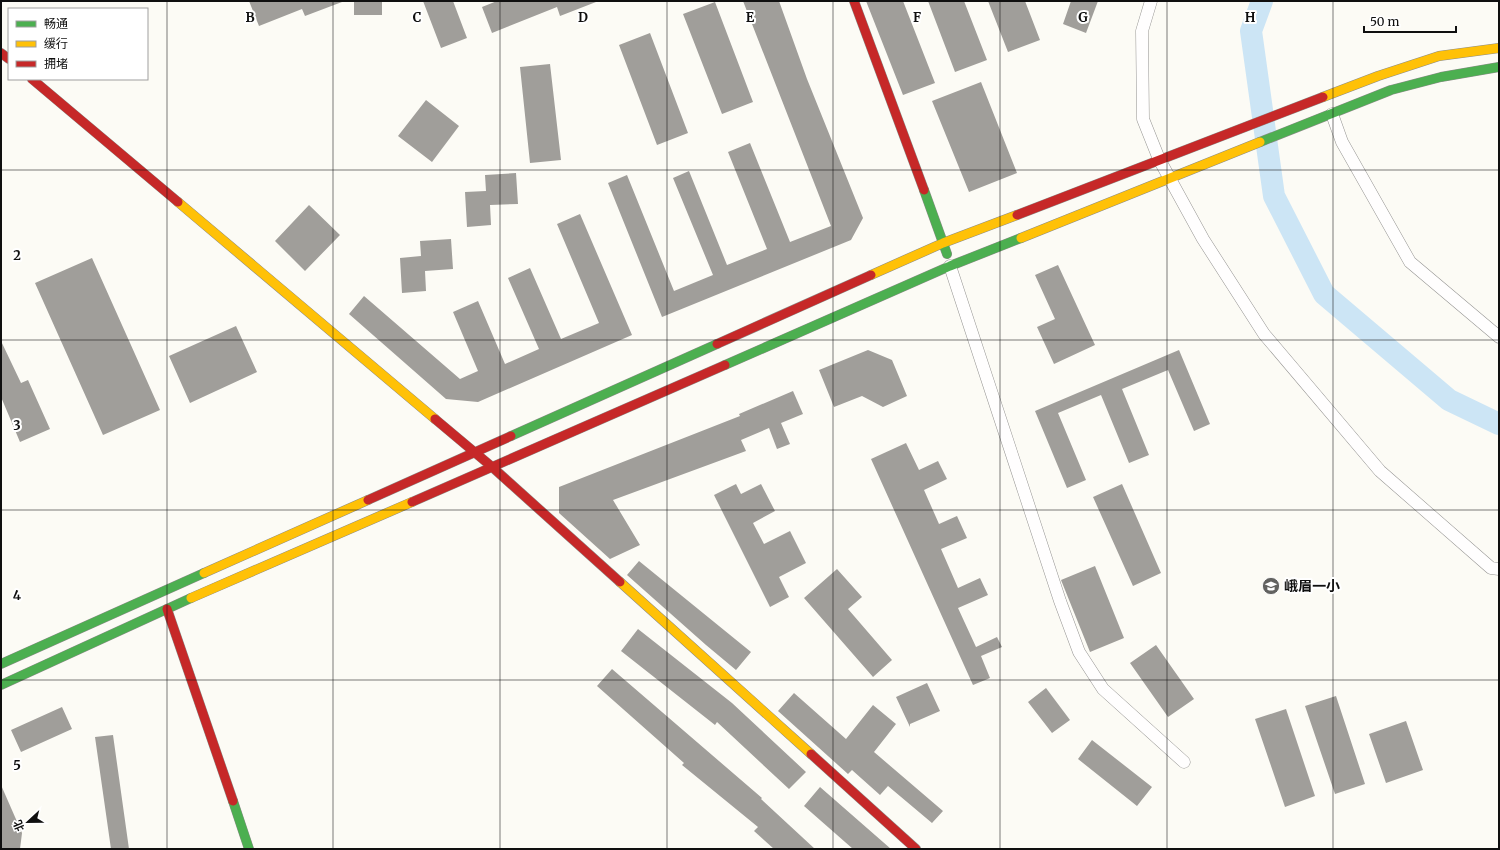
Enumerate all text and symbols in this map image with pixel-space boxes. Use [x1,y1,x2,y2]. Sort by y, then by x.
legend [8,8,148,80]
scale bar [1364,8,1456,34]
text: B [245,9,255,26]
text: C [413,9,422,26]
text: D [578,9,588,26]
text: E [746,9,755,26]
text: F [913,9,921,26]
text: G [1078,9,1088,26]
text: H [1245,9,1256,26]
text: 50 m [1370,14,1399,29]
text: 畅通 [44,16,68,31]
text: 缓行 [44,36,68,51]
text: 拥堵 [44,56,68,71]
text: 2 [13,247,21,264]
text: 3 [13,417,21,434]
school or university icon: 峨眉一小 [1261,576,1281,596]
place label: 峨眉一小 [1284,577,1340,595]
text: 4 [13,587,22,604]
text: 5 [13,757,21,774]
north arrow [8,802,48,842]
text: 北 [10,818,27,833]

